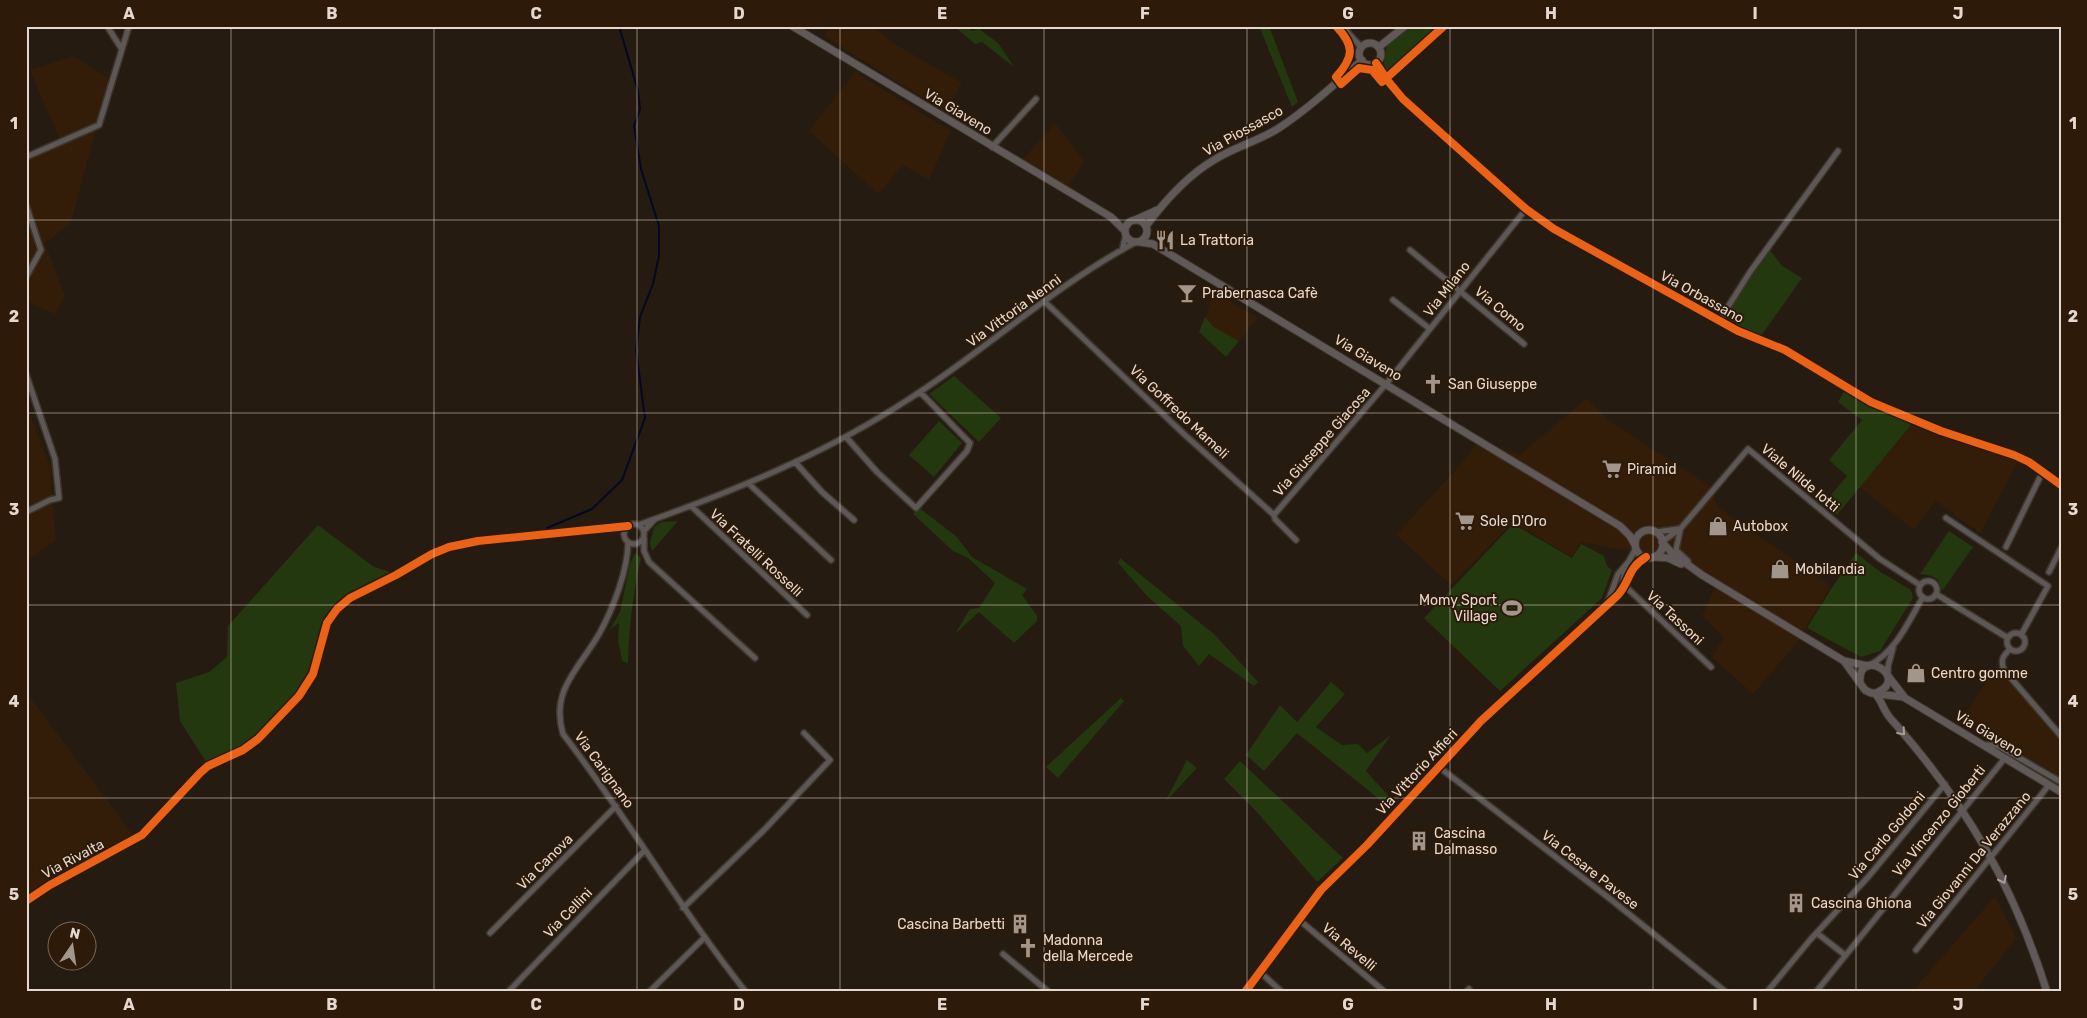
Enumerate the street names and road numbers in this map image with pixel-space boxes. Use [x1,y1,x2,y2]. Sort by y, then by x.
street label: Via Giaveno [921,85,995,139]
street label: Via Piossasco [1200,102,1286,160]
street label: Via Milano [1420,258,1474,320]
street label: Via Orbassano [1657,267,1747,327]
street label: Via Vittoria Nenni [963,271,1065,351]
street label: Via Como [1471,283,1529,335]
street label: Via Giaveno [1331,331,1405,385]
street label: Via Goffredo Mameli [1126,362,1232,462]
street label: Via Giuseppe Giacosa [1270,384,1374,500]
street label: Viale Nilde Iotti [1757,440,1843,516]
street label: Via Fratelli Rosselli [706,506,806,600]
street label: Via Tassoni [1643,587,1707,649]
street label: Via Giaveno [1952,707,2026,761]
street label: Via Vittorio Alfieri [1373,725,1461,819]
street label: Via Carignano [571,728,637,812]
street label: Via Vincenzo Gioberti [1889,762,1989,880]
street label: Via Carlo Goldoni [1845,788,1929,884]
street label: Via Giovanni Da Verazzano [1913,788,2035,932]
street label: Via Cesare Pavese [1538,827,1642,913]
street label: Via Canova [513,830,577,894]
street label: Via Rivalta [39,836,107,882]
street label: Via Cellini [540,884,596,942]
street label: Via Revelli [1318,919,1380,975]

